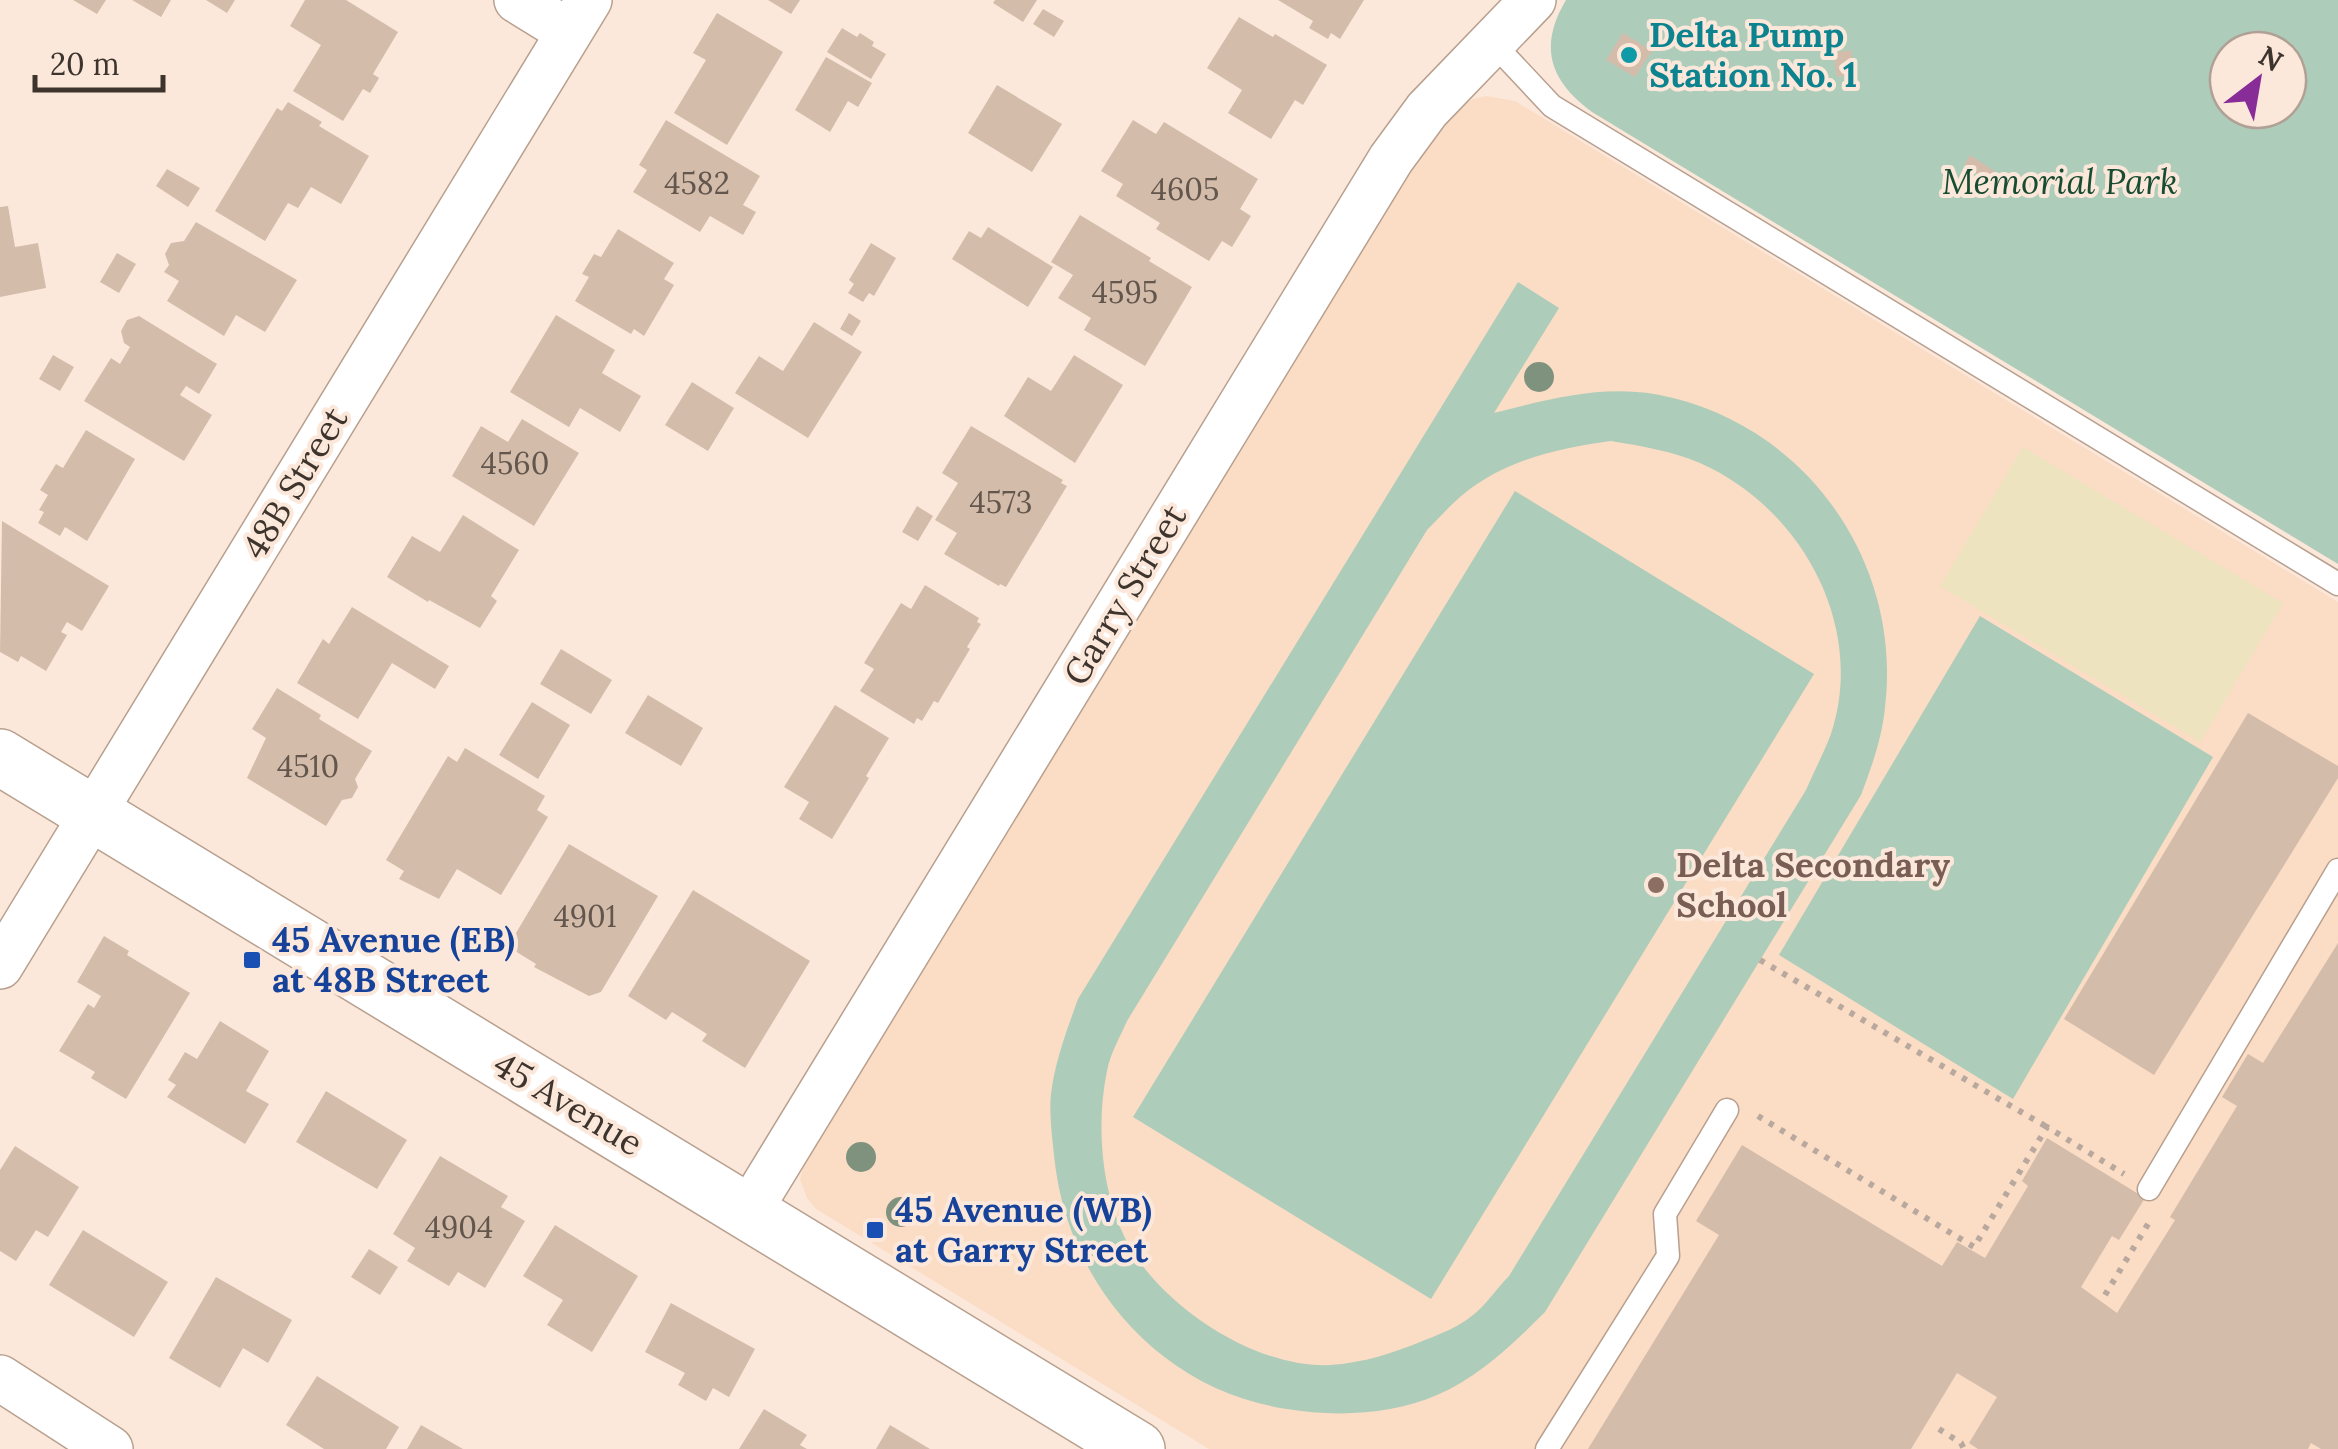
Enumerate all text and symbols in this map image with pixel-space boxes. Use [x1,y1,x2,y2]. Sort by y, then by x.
place label: Delta Pump Station No. 1 [1649,12,1857,97]
scale bar [35,30,162,92]
north arrow [2208,30,2308,130]
text: N [2252,38,2289,80]
marker: Delta Pump Station No. 1 [1618,44,1640,66]
text: 20 m [50,45,119,83]
park label: Memorial Park [1942,159,2178,204]
house number: 4582 [664,164,730,202]
house number: 4605 [1151,170,1219,208]
house number: 4595 [1092,273,1158,311]
street label: 48B Street [232,398,358,567]
house number: 4560 [481,444,549,482]
house number: 4573 [969,483,1033,521]
street label: Garry Street [1053,496,1196,693]
house number: 4510 [277,747,339,785]
place label: Delta Secondary School [1676,842,1951,927]
marker: Delta Secondary School [1645,874,1667,896]
house number: 4901 [553,897,617,935]
place label: 45 Avenue (EB) at 48B Street [272,917,515,1002]
marker: 45 Avenue (EB) at 48B Street [241,949,263,971]
street label: 45 Avenue [486,1042,651,1166]
place label: 45 Avenue (WB) at Garry Street [895,1187,1152,1272]
house number: 4904 [425,1208,493,1246]
marker: 45 Avenue (WB) at Garry Street [864,1219,886,1241]

